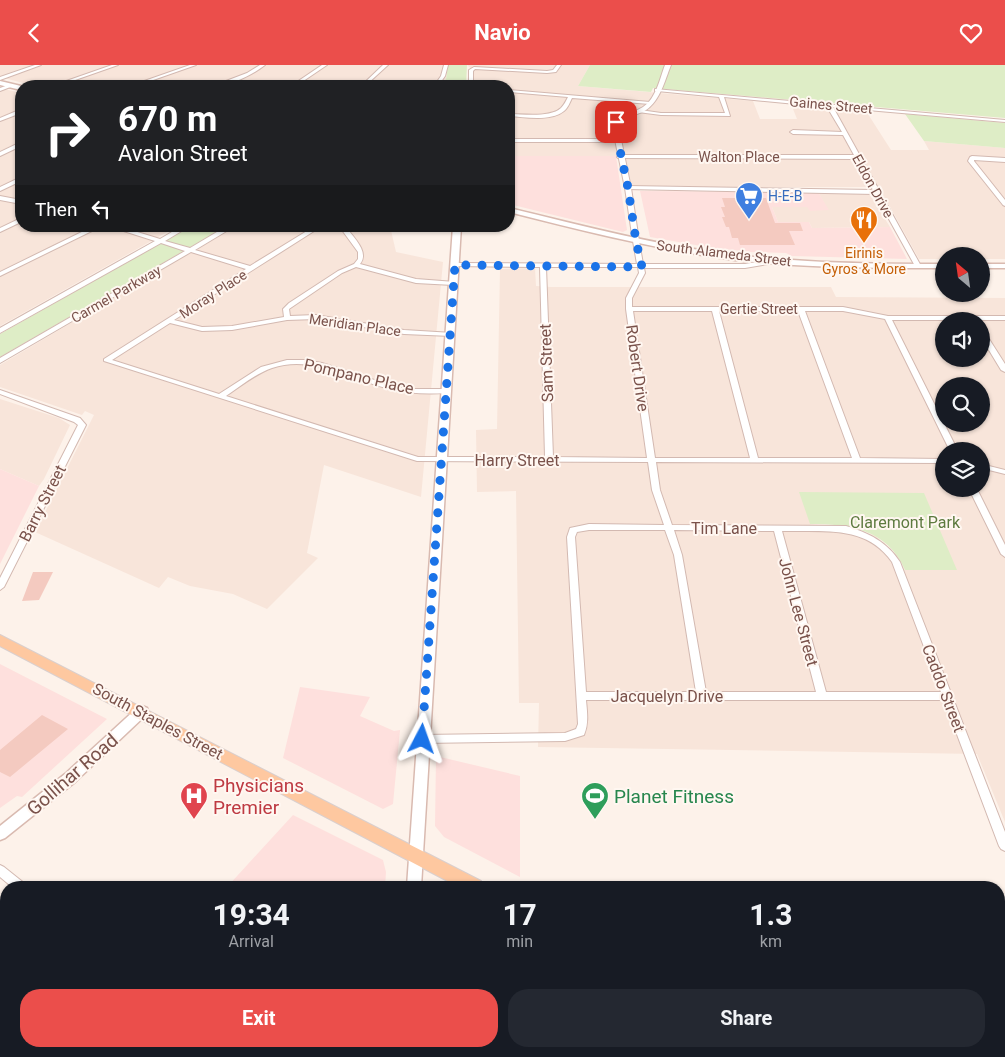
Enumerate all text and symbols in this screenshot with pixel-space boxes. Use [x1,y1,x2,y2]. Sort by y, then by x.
icon: back [20,19,48,47]
icon: heart [957,19,985,47]
text: Navio [474,20,531,45]
street label: Gaines Street [789,93,874,117]
text: 670 m [118,99,217,140]
icon: right [35,100,100,165]
pin [595,101,637,143]
icon: arrive [602,108,630,136]
text: Avalon Street [118,141,248,166]
street label: Walton Place [698,149,780,165]
street label: Eldon Drive [849,152,897,220]
supermarket icon: H-E-B [734,181,764,220]
place label: H-E-B [768,188,802,204]
icon: left [87,195,115,223]
text: Then [35,198,77,221]
restaurant icon: Eirinis Gyros & More [849,205,879,244]
street label: South Alameda Street [656,237,793,269]
place label: Eirinis Gyros & More [822,245,906,277]
north arrow [935,247,990,303]
map controls [935,247,990,497]
street label: Carmel Parkway [68,262,164,326]
street label: Moray Place [176,266,250,322]
street label: Gertie Street [720,301,798,317]
street label: Meridian Place [308,311,402,339]
button: sound [935,312,990,367]
street label: Sam Street [536,323,557,403]
street label: Robert Drive [622,323,653,413]
street label: Pompano Place [302,355,416,398]
button: search [935,377,990,432]
button: layers [935,442,990,497]
street label: Harry Street [475,451,559,470]
street label: Barry Street [15,462,70,545]
park label: Claremont Park [850,513,961,532]
street label: Tim Lane [691,519,757,538]
street label: John Lee Street [775,556,822,668]
street label: Caddo Street [918,642,969,735]
street label: South Staples Street [89,679,226,764]
street label: Jacquelyn Drive [611,687,723,706]
position arrow [395,712,447,764]
street label: Gollihar Road [22,729,123,820]
place label: Physicians Premier [213,774,304,819]
hospital icon: Physicians Premier [179,781,209,820]
sports icon: Planet Fitness [580,781,610,820]
place label: Planet Fitness [614,785,734,808]
text: 19:34 [213,897,290,932]
text: 17 [502,897,537,932]
text: 1.3 [749,897,792,932]
text: Arrival [228,932,274,951]
text: min [506,932,533,951]
text: km [760,932,782,951]
button: Exit [20,989,498,1047]
button: Share [508,989,985,1047]

